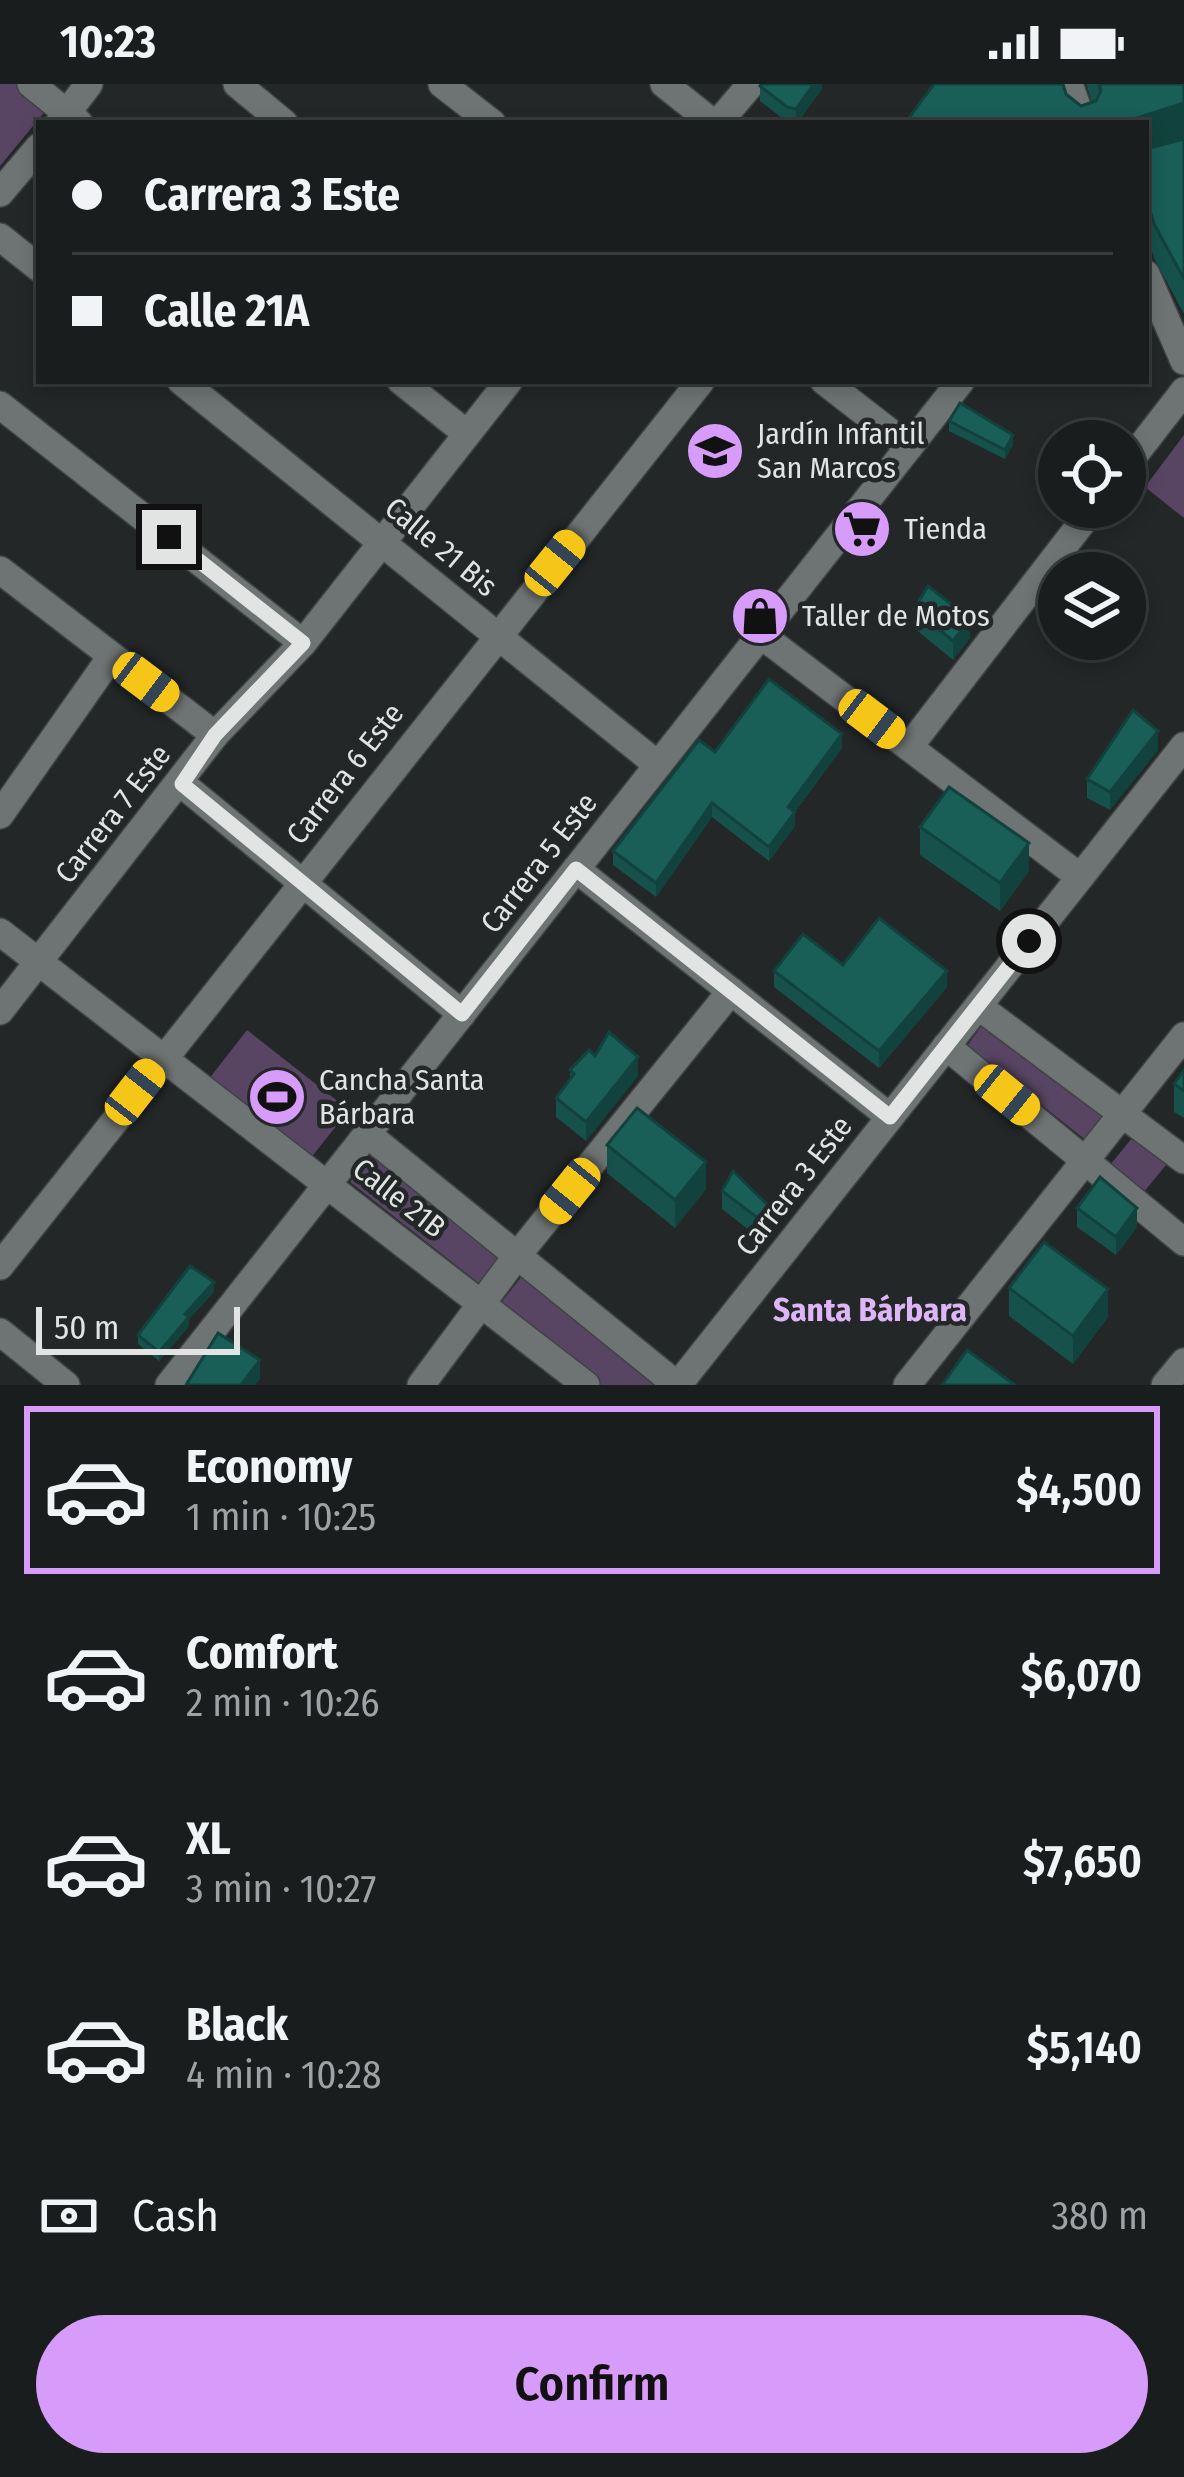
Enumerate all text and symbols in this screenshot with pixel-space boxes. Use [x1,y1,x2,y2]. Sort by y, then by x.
text: 10:23 [60,15,156,69]
text: Carrera 3 Este [144,168,400,222]
text: Calle 21A [144,284,309,338]
place label: Jardín Infantil San Marcos [757,416,924,486]
school or university icon: Jardín Infantil San Marcos [684,420,746,482]
map controls [1038,420,1146,660]
button: locate [1038,420,1146,528]
street label: Calle 21 Bis [378,490,504,604]
supermarket icon: Tienda [831,498,893,560]
route end [142,510,196,564]
place label: Tienda [904,511,987,547]
car [518,524,592,602]
button: layers [1038,552,1146,660]
shop icon: Taller de Motos [729,585,791,647]
place label: Taller de Motos [802,598,990,634]
car [106,646,186,718]
car [832,683,912,755]
street label: Carrera 6 Este [279,696,411,852]
street label: Carrera 7 Este [48,738,178,890]
street label: Carrera 5 Este [473,786,605,940]
route start [1002,914,1056,968]
car [99,1053,171,1131]
car [968,1058,1046,1132]
place label: Cancha Santa Bárbara [319,1062,485,1132]
sports icon: Cancha Santa Bárbara [246,1066,308,1128]
street label: Carrera 3 Este [728,1109,860,1263]
street label: Calle 21B [346,1151,452,1245]
car [533,1152,607,1230]
district label: Santa Bárbara [773,1290,967,1330]
scale bar [36,1301,240,1354]
text: 50 m [54,1308,119,1348]
icon: car [42,1436,150,1544]
text: Economy [186,1440,352,1494]
text: $4,500 [1016,1463,1142,1517]
text: 1 min · 10:25 [186,1494,376,1540]
icon: car [42,1622,150,1730]
text: Comfort [186,1626,338,1680]
text: $6,070 [1021,1649,1142,1703]
text: 2 min · 10:26 [186,1680,380,1726]
icon: car [42,1808,150,1916]
text: XL [186,1812,231,1866]
text: $7,650 [1023,1835,1142,1889]
text: 3 min · 10:27 [186,1866,376,1912]
icon: car [42,1994,150,2102]
text: Black [186,1998,288,2052]
text: $5,140 [1027,2021,1142,2075]
text: 4 min · 10:28 [186,2052,382,2098]
icon: cash [36,2183,102,2249]
text: Cash [132,2189,219,2243]
text: 380 m [1051,2193,1148,2239]
button: Confirm [36,2315,1148,2453]

